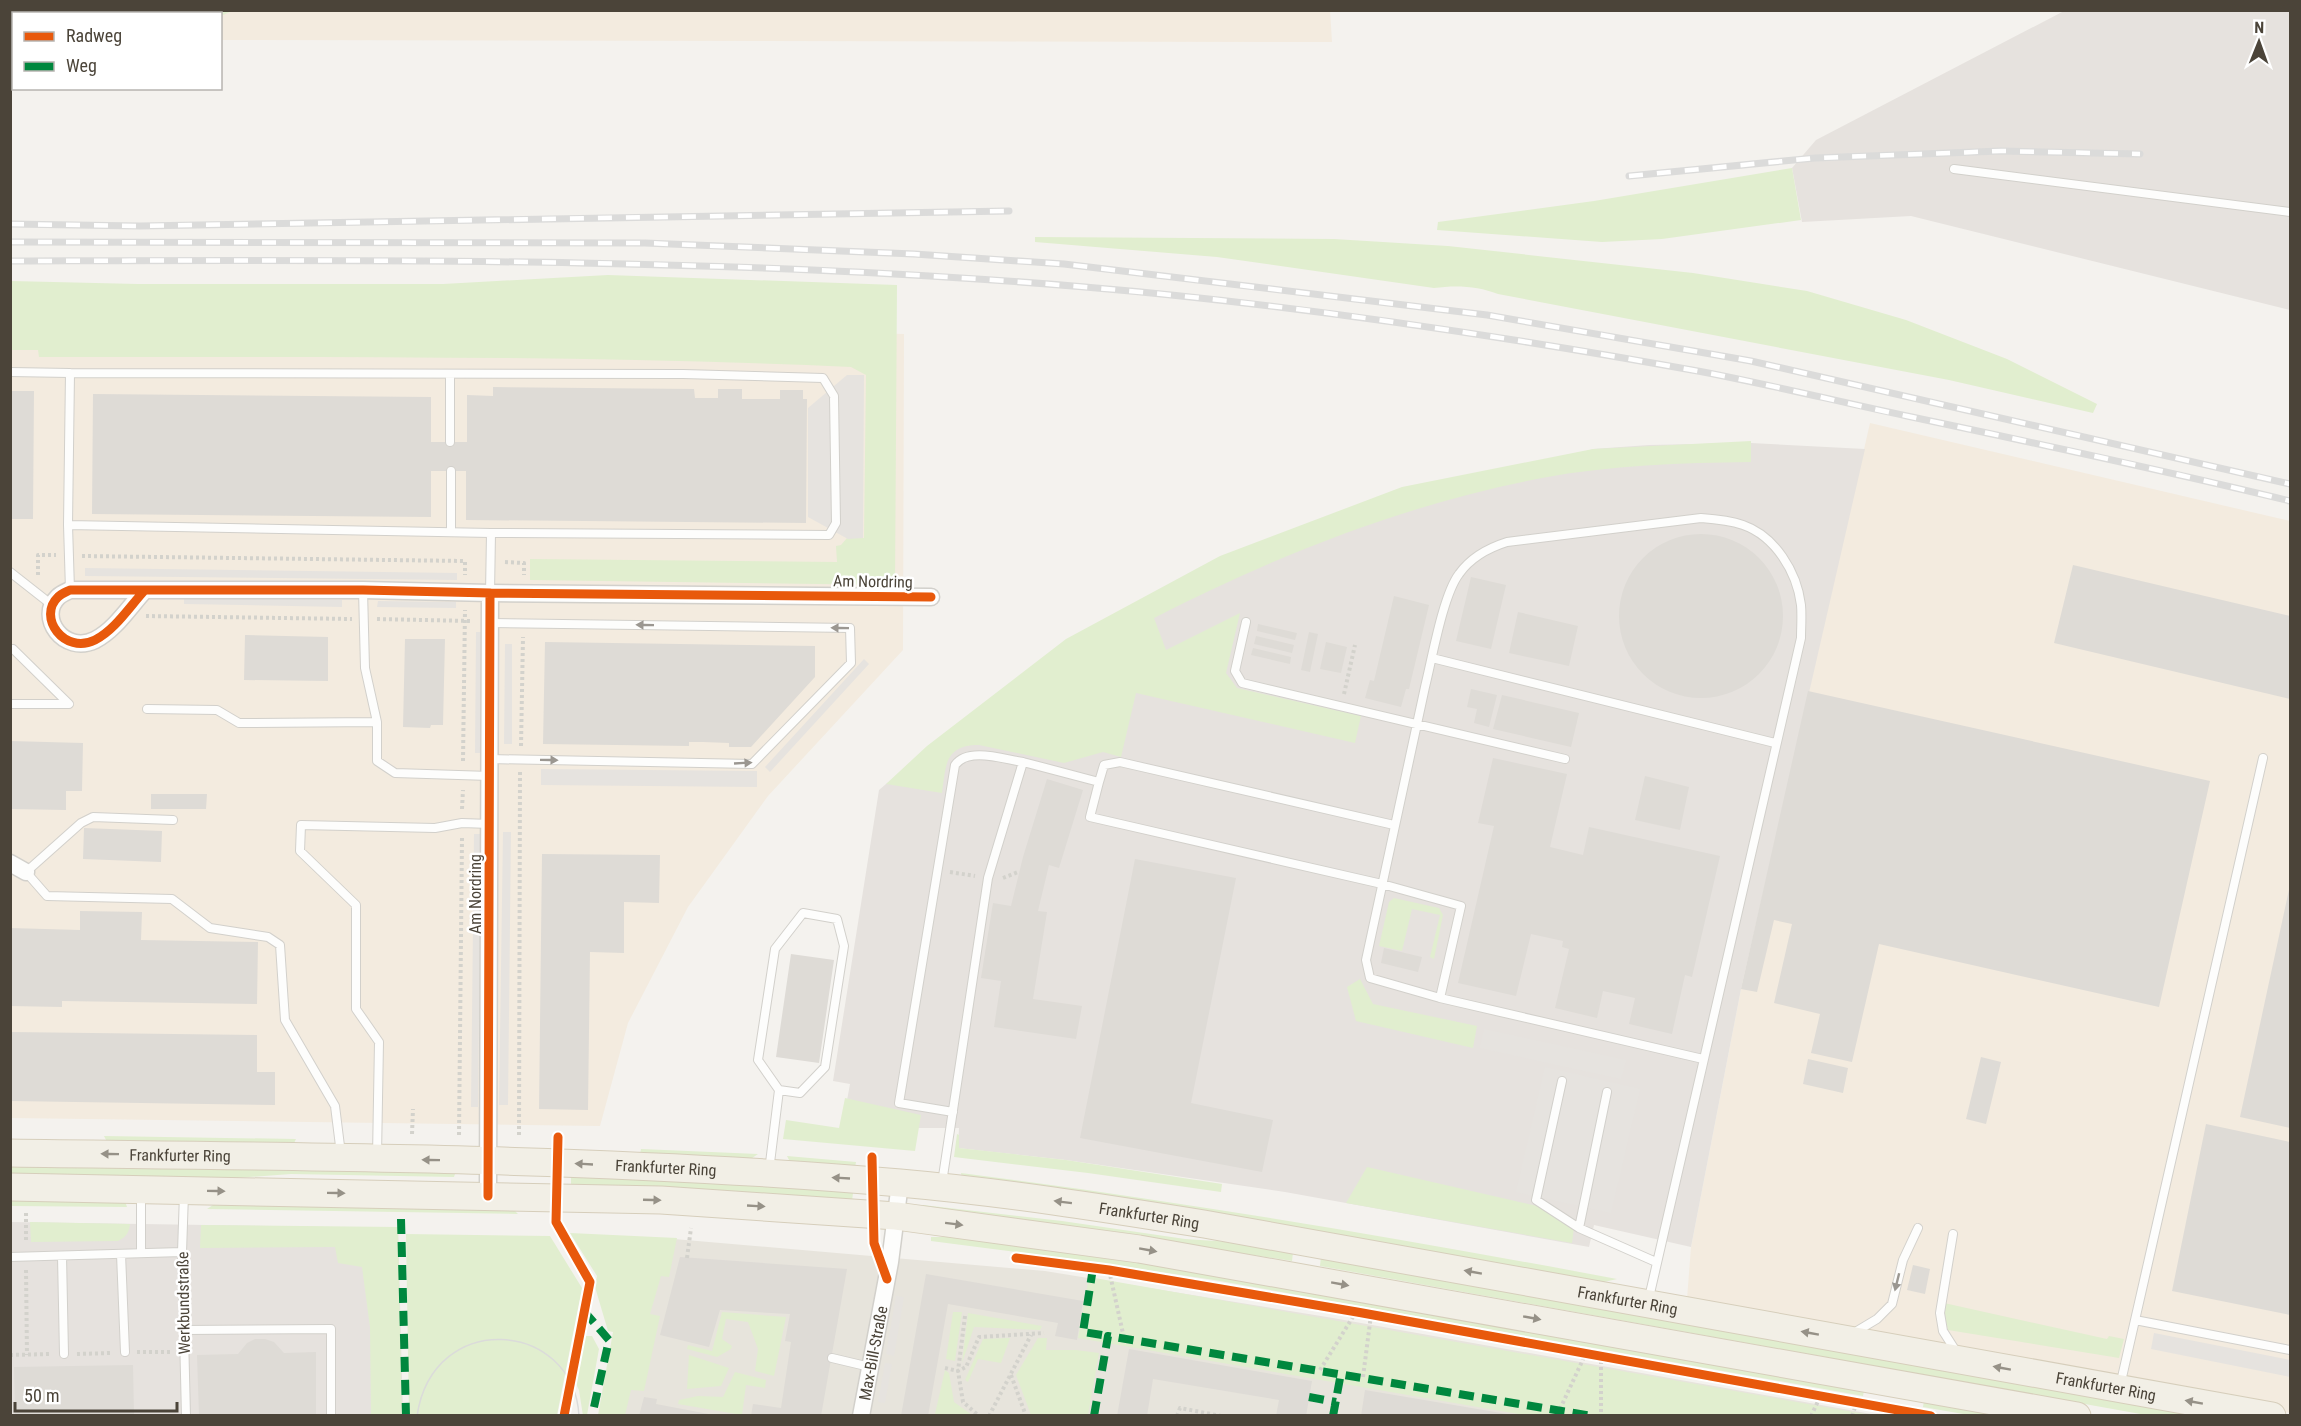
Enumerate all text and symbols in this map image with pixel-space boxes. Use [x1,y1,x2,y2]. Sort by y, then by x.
legend [12,12,222,90]
north arrow [2229,12,2289,72]
text: N [2254,18,2264,37]
text: Radweg [66,25,122,46]
text: Weg [66,55,97,76]
street label: Am Nordring [833,571,913,592]
one-way arrow [635,620,654,630]
one-way arrow [830,623,849,633]
one-way arrow [539,755,558,765]
one-way arrow [734,758,753,767]
street label: Am Nordring [466,854,485,934]
street label: Frankfurter Ring [129,1145,231,1166]
one-way arrow [100,1149,119,1159]
one-way arrow [421,1155,440,1165]
street label: Frankfurter Ring [615,1156,717,1180]
one-way arrow [574,1159,593,1168]
one-way arrow [832,1174,851,1183]
one-way arrow [206,1186,225,1196]
one-way arrow [327,1188,346,1198]
one-way arrow [642,1195,661,1205]
one-way arrow [1053,1197,1072,1207]
street label: Frankfurter Ring [1098,1199,1201,1233]
one-way arrow [747,1201,766,1210]
one-way arrow [945,1219,964,1228]
one-way arrow [1138,1246,1157,1255]
street label: Werkbundstraße [173,1251,194,1355]
one-way arrow [1464,1268,1483,1277]
one-way arrow [1892,1273,1902,1291]
one-way arrow [1330,1279,1349,1288]
street label: Frankfurter Ring [1576,1282,1679,1319]
street label: Max-Bill-Straße [855,1304,892,1402]
one-way arrow [1522,1313,1541,1322]
one-way arrow [1800,1328,1819,1337]
one-way arrow [1992,1363,2011,1372]
street label: Frankfurter Ring [2054,1368,2157,1405]
scale bar [15,1375,177,1413]
text: 50 m [24,1385,59,1406]
one-way arrow [2184,1397,2203,1406]

